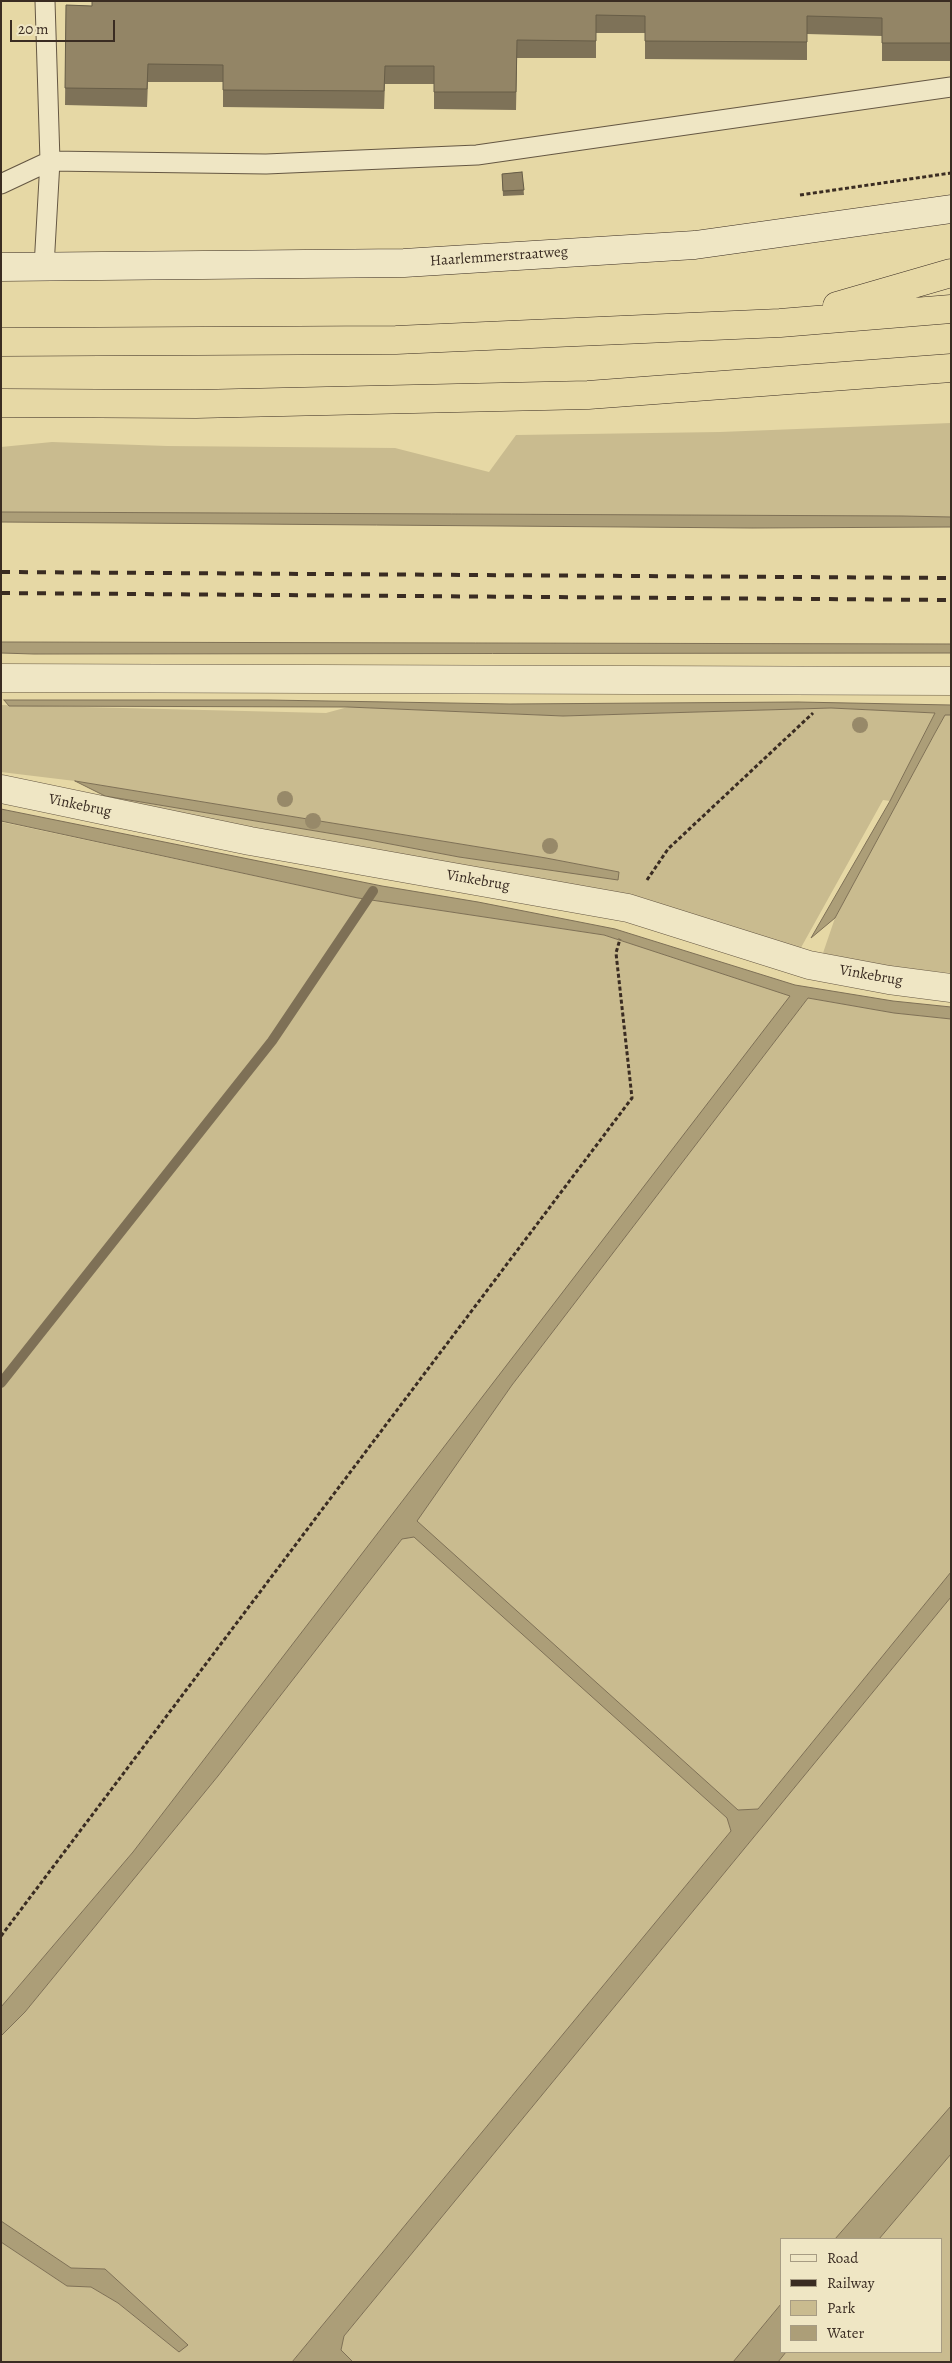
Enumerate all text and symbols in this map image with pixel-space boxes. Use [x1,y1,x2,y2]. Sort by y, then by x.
scale bar [12,10,118,42]
text: 20 m [18,19,49,39]
street label: Haarlemmerstraatweg [429,243,569,271]
street label: Vinkebrug [47,791,113,821]
street label: Vinkebrug [445,867,511,895]
street label: Vinkebrug [838,962,904,990]
legend [780,2238,942,2353]
text: Road [827,2248,858,2268]
text: Railway [827,2273,874,2293]
text: Park [827,2298,855,2318]
text: Water [827,2323,864,2343]

